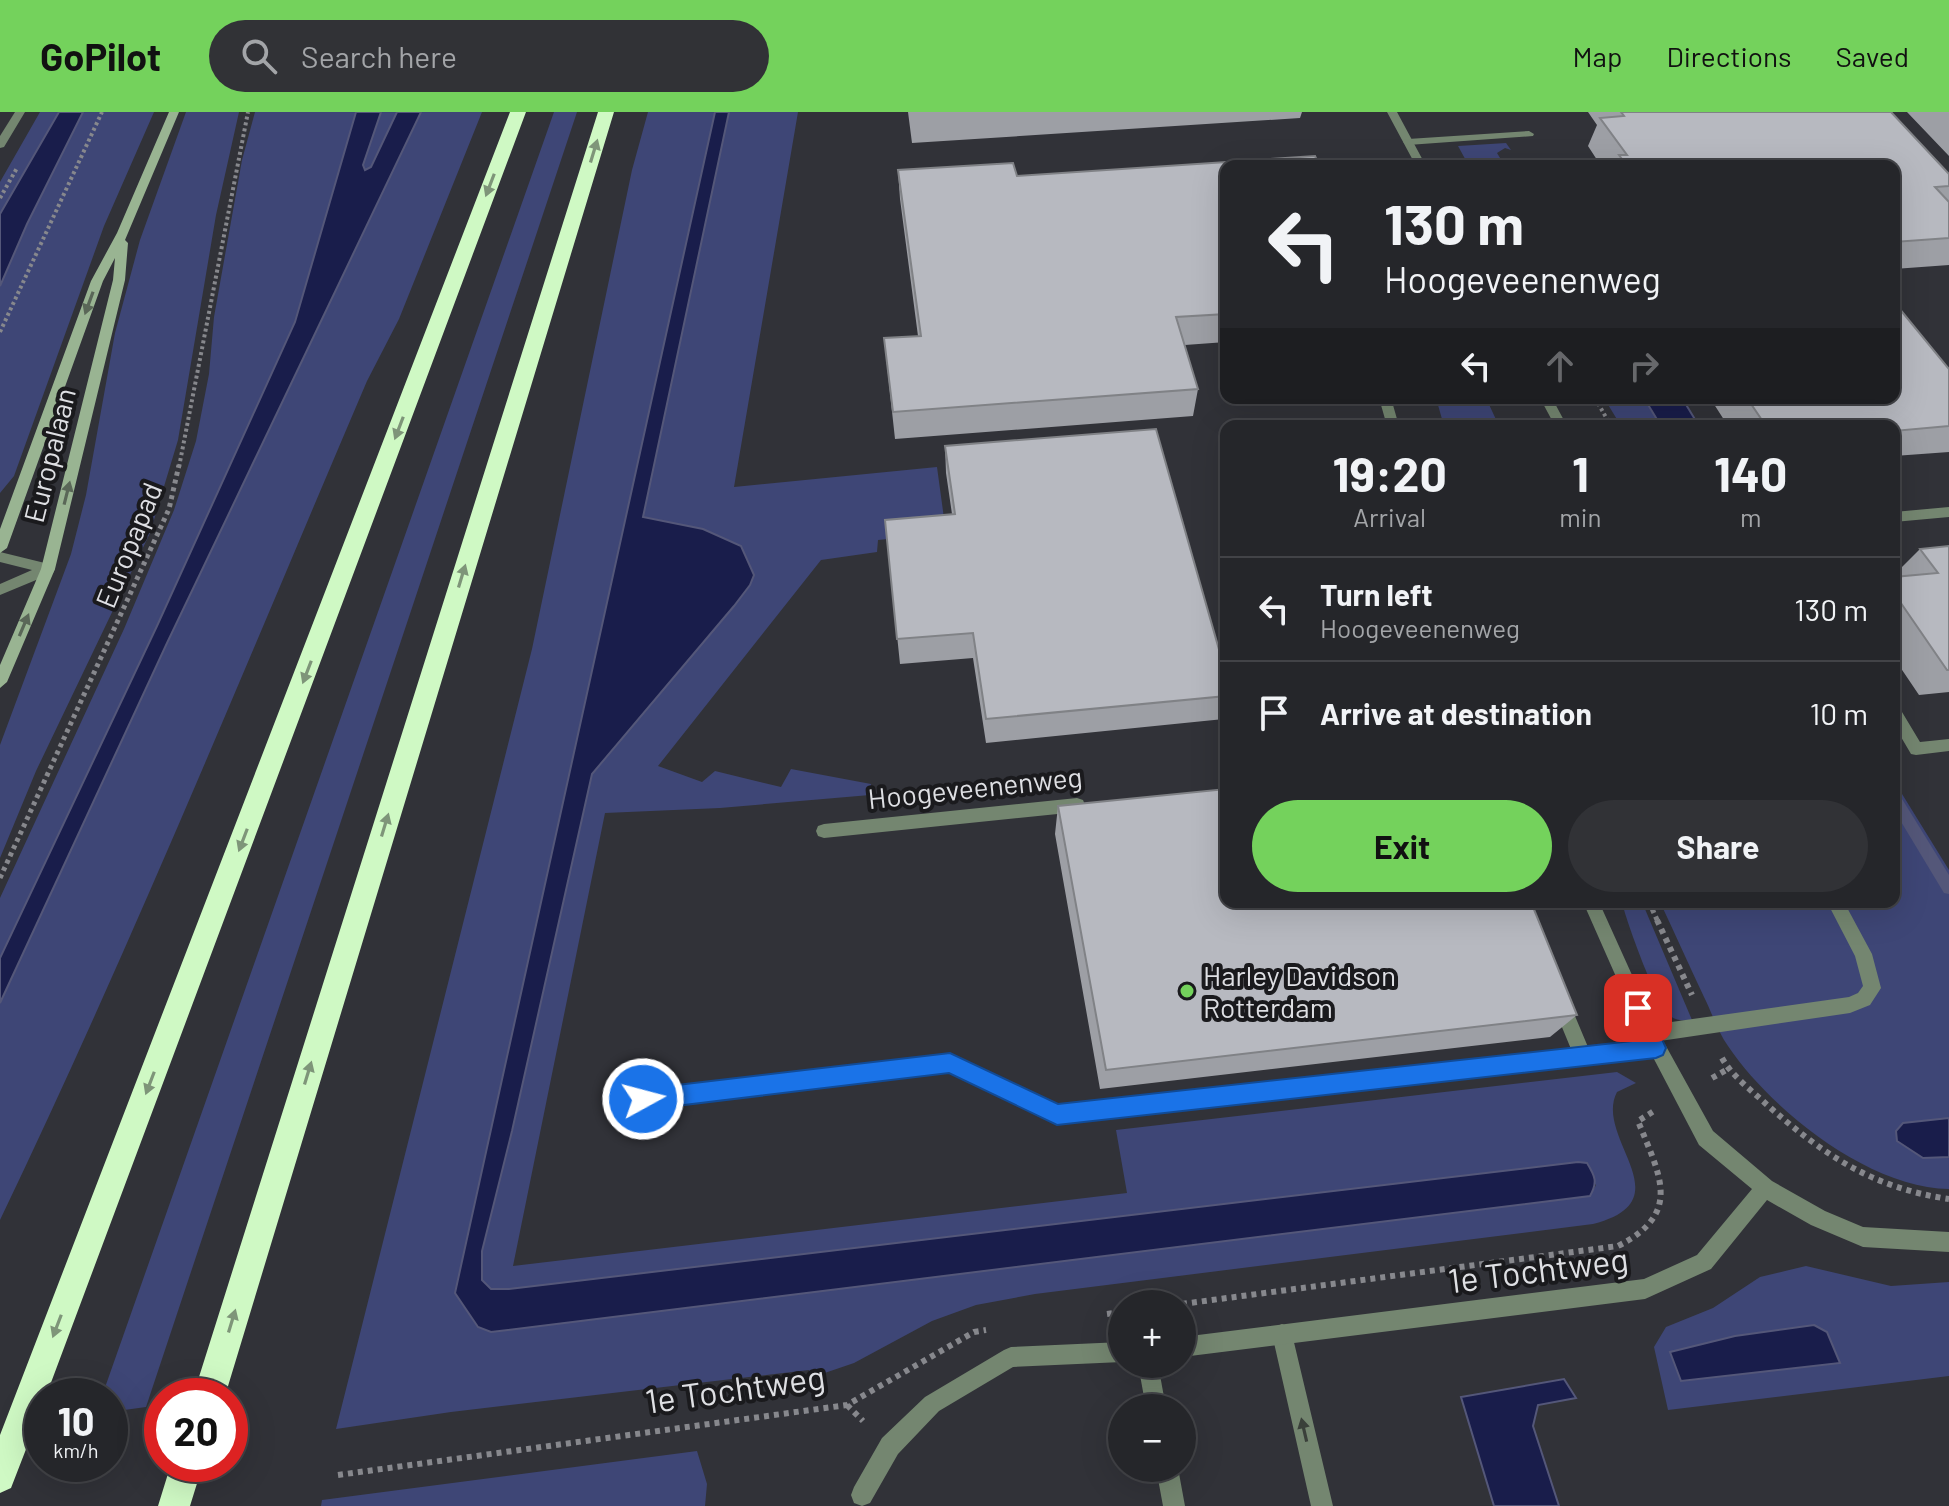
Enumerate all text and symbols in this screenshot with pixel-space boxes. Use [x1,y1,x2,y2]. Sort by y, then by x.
search box [209,20,769,92]
text: GoPilot [40,33,161,79]
icon: search [237,34,281,78]
text: Search here [301,38,457,74]
text: Map [1573,39,1622,73]
text: Directions [1666,39,1792,73]
text: Saved [1836,39,1909,73]
one-way arrow [588,139,601,163]
one-way arrow [483,173,496,197]
text: 130 m [1384,189,1524,256]
icon: left [1252,192,1356,296]
text: Hoogeveenenweg [1384,257,1661,300]
one-way arrow [82,292,95,316]
icon: left [1454,344,1498,388]
icon: ahead [1538,344,1582,388]
icon: right [1622,344,1666,388]
street label: Europalaan [16,384,82,526]
one-way arrow [392,416,405,440]
text: 19:20 [1333,444,1447,502]
text: 1 [1572,444,1589,502]
text: 140 [1714,444,1787,502]
street label: Europapad [87,477,169,613]
one-way arrow [61,480,73,505]
text: Arrival [1353,501,1426,532]
text: min [1559,501,1601,532]
text: m [1740,501,1761,532]
one-way arrow [456,564,469,588]
text: Turn left [1320,576,1433,612]
icon: left [1252,587,1296,631]
text: 130 m [1794,591,1868,627]
text: Hoogeveenenweg [1320,612,1520,643]
one-way arrow [18,613,31,637]
one-way arrow [300,660,313,684]
icon: arrive [1252,691,1296,735]
text: Arrive at destination [1320,695,1592,731]
text: 10 m [1810,695,1868,731]
street label: Hoogeveenenweg [866,759,1084,815]
button: Exit [1252,800,1552,892]
button: Share [1568,800,1868,892]
one-way arrow [379,812,392,836]
one-way arrow [236,829,249,853]
place label: Harley Davidson Rotterdam [1203,958,1396,1024]
pin [1604,974,1672,1042]
marker: Harley Davidson Rotterdam [1178,982,1196,1000]
icon: arrive [1616,986,1660,1030]
position arrow [601,1057,685,1141]
one-way arrow [303,1061,315,1085]
one-way arrow [143,1071,156,1095]
street label: 1e Tochtweg [1446,1238,1630,1300]
map controls [1108,1290,1196,1482]
button: + [1108,1290,1196,1378]
one-way arrow [226,1309,238,1333]
one-way arrow [50,1314,63,1338]
street label: 1e Tochtweg [643,1355,827,1421]
speed limit sign: 20 [144,1378,248,1482]
button: − [1108,1394,1196,1482]
text: 10 [58,1396,94,1444]
one-way arrow [1297,1418,1310,1443]
text: km/h [53,1438,99,1462]

